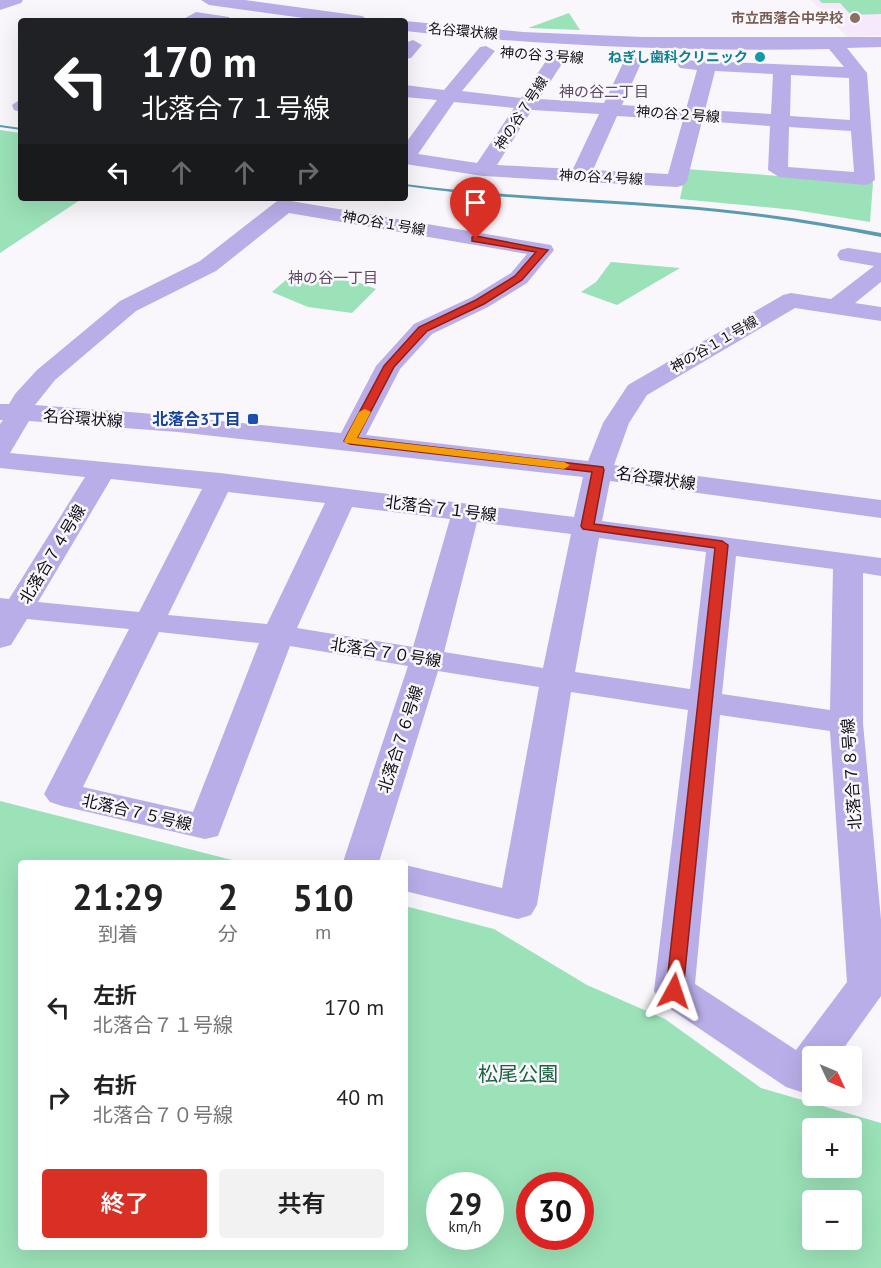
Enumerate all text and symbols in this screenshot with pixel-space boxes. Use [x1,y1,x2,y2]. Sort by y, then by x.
place label: 市立西落合中学校 [731,9,843,27]
marker: 市立西落合中学校 [848,11,862,25]
street label: 名谷環状線 [427,19,499,43]
text: 170 m [141,34,257,89]
icon: left [42,42,120,120]
street label: 神の谷３号線 [499,43,585,67]
place label: ねぎし歯科クリニック [608,48,748,66]
marker: ねぎし歯科クリニック [753,50,767,64]
street label: 神の谷７号線 [491,73,551,153]
district label: 神の谷二丁目 [559,82,649,101]
text: 北落合７１号線 [141,91,330,125]
street label: 神の谷２号線 [635,102,721,126]
icon: left [102,156,135,189]
icon: ahead [165,156,198,189]
icon: ahead [228,156,261,189]
icon: right [291,156,324,189]
street label: 神の谷４号線 [559,166,643,188]
pin [450,177,501,239]
icon: arrive [459,186,492,219]
street label: 神の谷１号線 [341,207,427,239]
district label: 神の谷一丁目 [288,268,378,287]
street label: 神の谷１１号線 [667,312,761,376]
street label: 名谷環状線 [42,405,124,431]
place label: 北落合3丁目 [152,409,241,429]
marker: 北落合3丁目 [246,412,260,426]
street label: 名谷環状線 [615,463,697,493]
street label: 北落合７１号線 [384,491,498,525]
street label: 北落合７４号線 [15,501,89,607]
street label: 北落合７０号線 [329,633,443,671]
street label: 北落合７６号線 [373,683,427,795]
street label: 北落合７８号線 [837,717,865,831]
street label: 北落合７５号線 [80,790,194,834]
text: 21:29 [72,873,164,920]
text: 2 [218,873,238,920]
text: 510 [292,874,354,921]
text: m [315,919,331,945]
text: 到着 [98,921,138,947]
text: 分 [218,921,238,947]
position arrow [642,959,706,1023]
text: 左折 [93,981,137,1009]
icon: left [42,991,75,1024]
text: 170 m [324,993,384,1021]
text: 北落合７１号線 [93,1012,233,1038]
north arrow [802,1046,862,1106]
map controls [802,1046,862,1250]
park label: 松尾公園 [478,1061,558,1087]
text: 右折 [93,1071,137,1099]
icon: right [42,1081,75,1114]
text: 40 m [336,1083,384,1111]
text: 北落合７０号線 [93,1102,233,1128]
button: + [802,1118,862,1178]
button: 終了 [42,1169,207,1238]
button: 共有 [219,1169,384,1238]
speed limit sign: 30 [516,1172,594,1250]
text: 29 [448,1184,482,1223]
button: − [802,1190,862,1250]
text: km/h [449,1217,481,1236]

